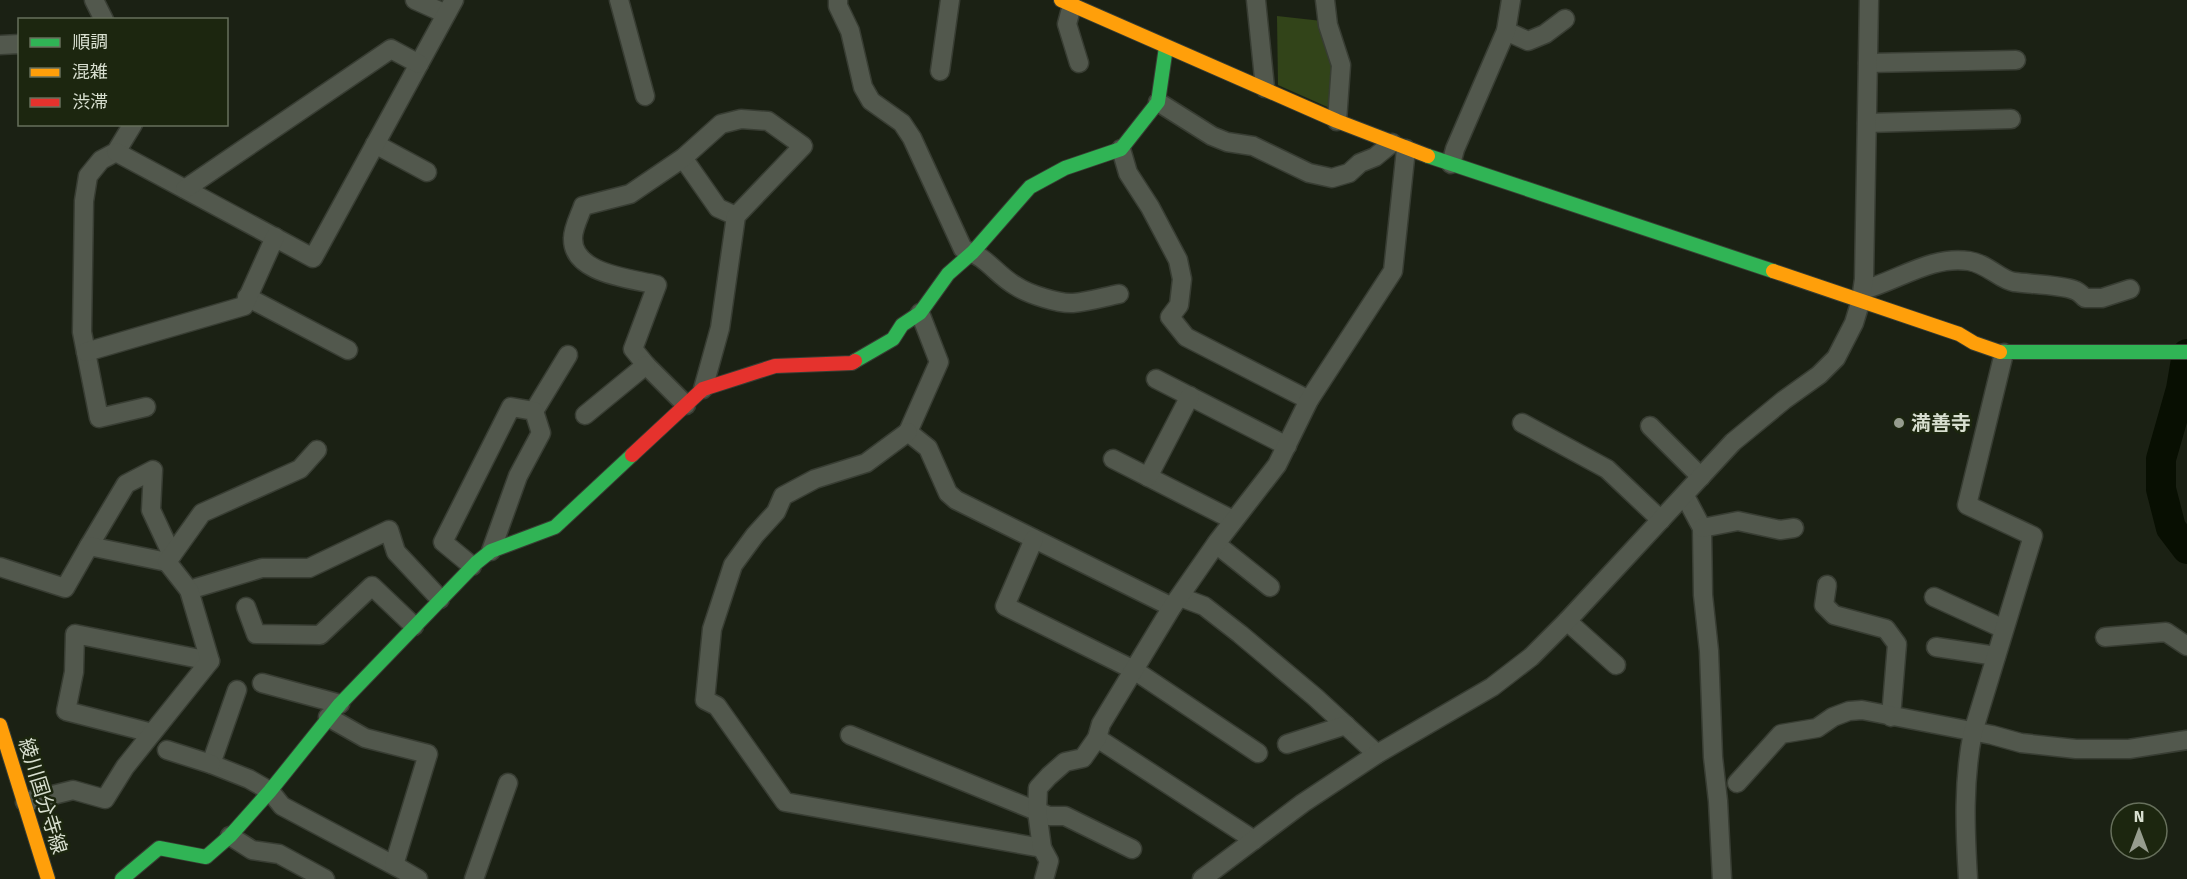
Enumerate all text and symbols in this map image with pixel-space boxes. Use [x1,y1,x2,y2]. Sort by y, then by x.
legend [18,18,228,126]
text: 順調 [72,31,108,53]
text: 混雑 [72,61,108,83]
text: 渋滞 [72,91,108,113]
place label: 満善寺 [1911,411,1971,435]
marker: 満善寺 [1892,416,1906,430]
street label: 綾川国分寺線 [14,735,72,857]
north arrow [2109,801,2169,861]
text: N [2134,807,2144,826]

